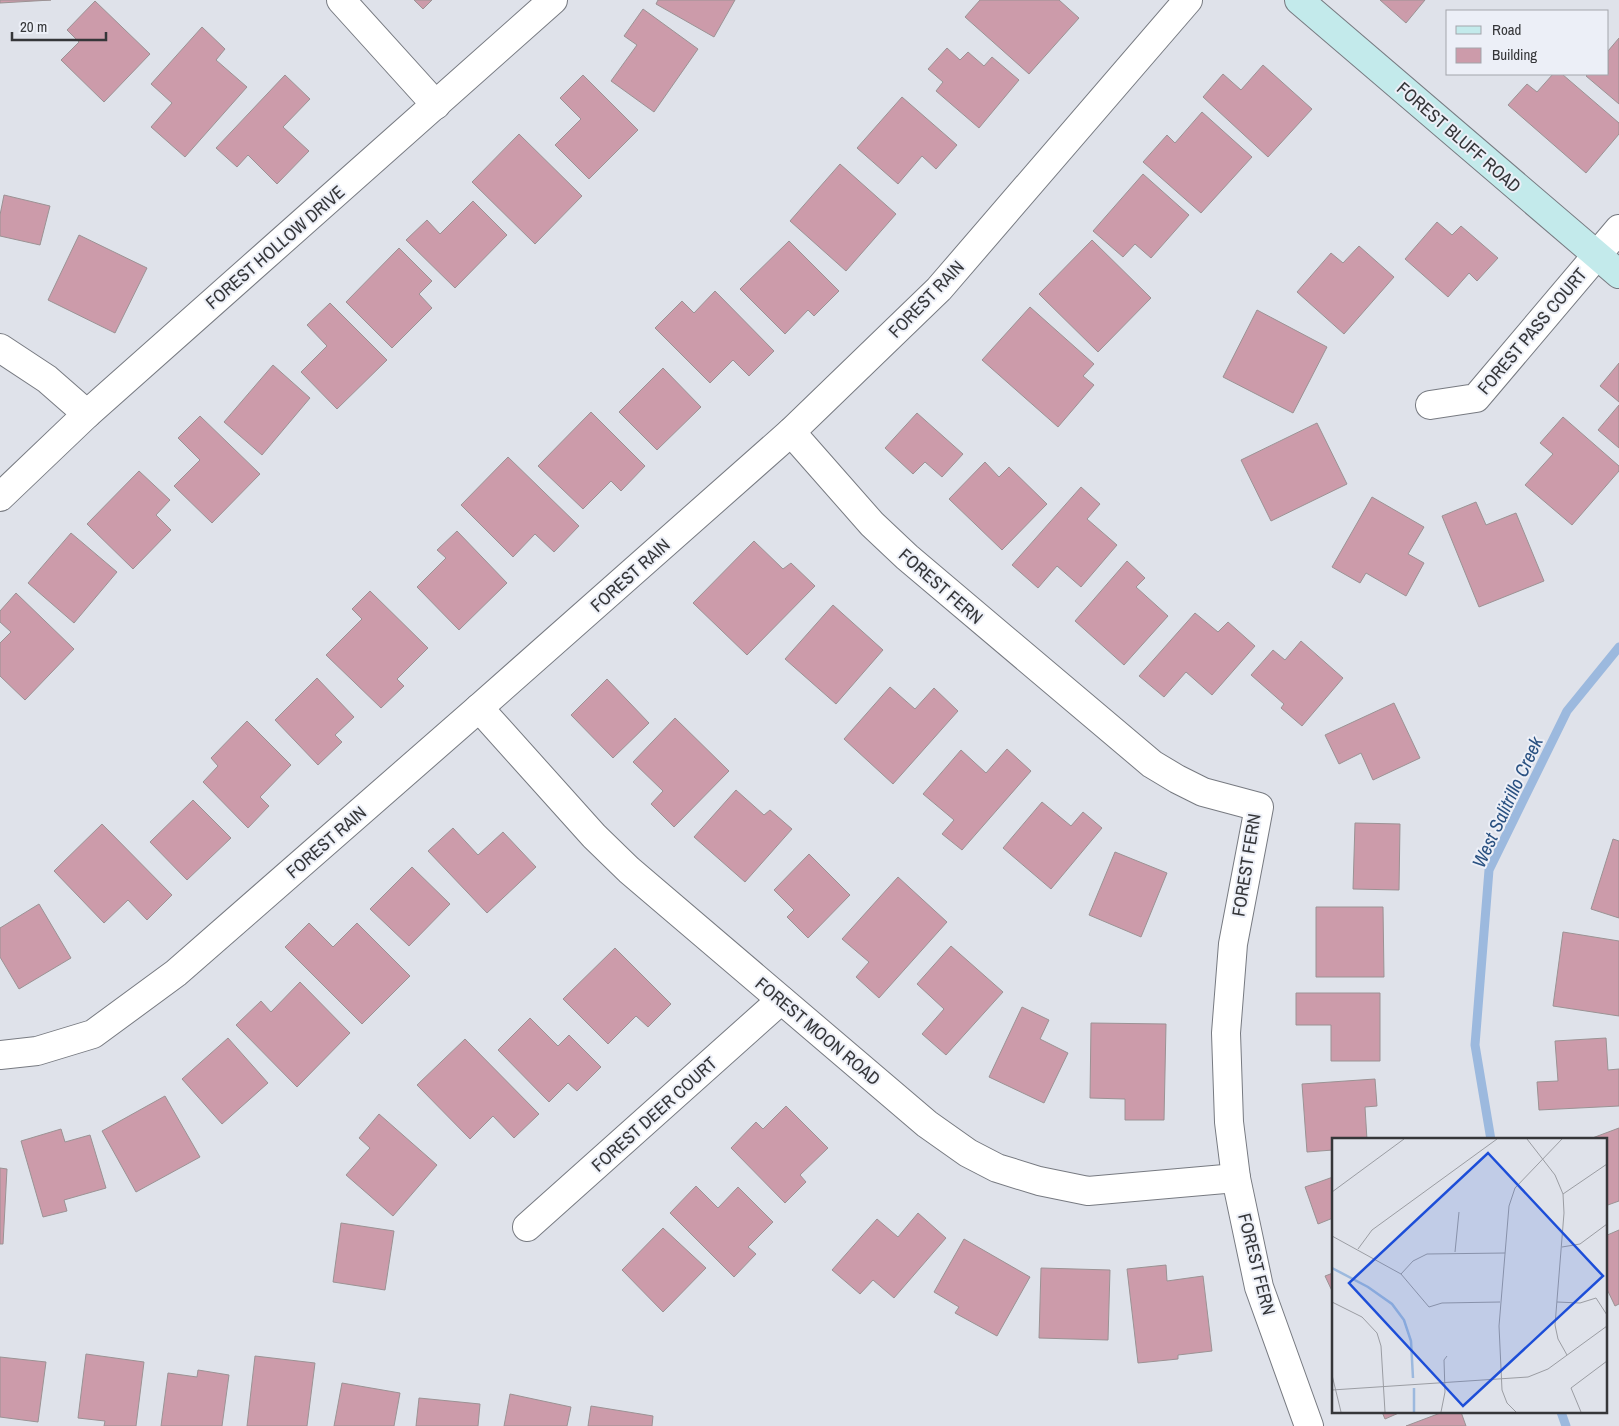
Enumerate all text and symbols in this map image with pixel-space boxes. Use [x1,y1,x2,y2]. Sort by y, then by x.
scale bar [12,10,106,42]
legend [1446,10,1609,75]
text: 20 m [20,16,47,37]
text: Road [1492,19,1521,40]
text: Building [1492,44,1537,65]
street label: FOREST BLUFF ROAD [1391,76,1527,198]
street label: FOREST HOLLOW DRIVE [200,180,350,314]
street label: FOREST RAIN [883,255,969,343]
street label: FOREST PASS COURT [1472,262,1592,400]
street label: FOREST RAIN [585,533,675,617]
street label: FOREST FERN [894,542,988,630]
water label: West Salitrillo Creek [1465,731,1549,872]
street label: FOREST RAIN [280,800,372,884]
street label: FOREST FERN [1226,812,1266,918]
street label: FOREST MOON ROAD [750,971,886,1091]
street label: FOREST DEER COURT [586,1051,722,1177]
inset map [1332,1138,1606,1414]
street label: FOREST FERN [1232,1211,1282,1317]

